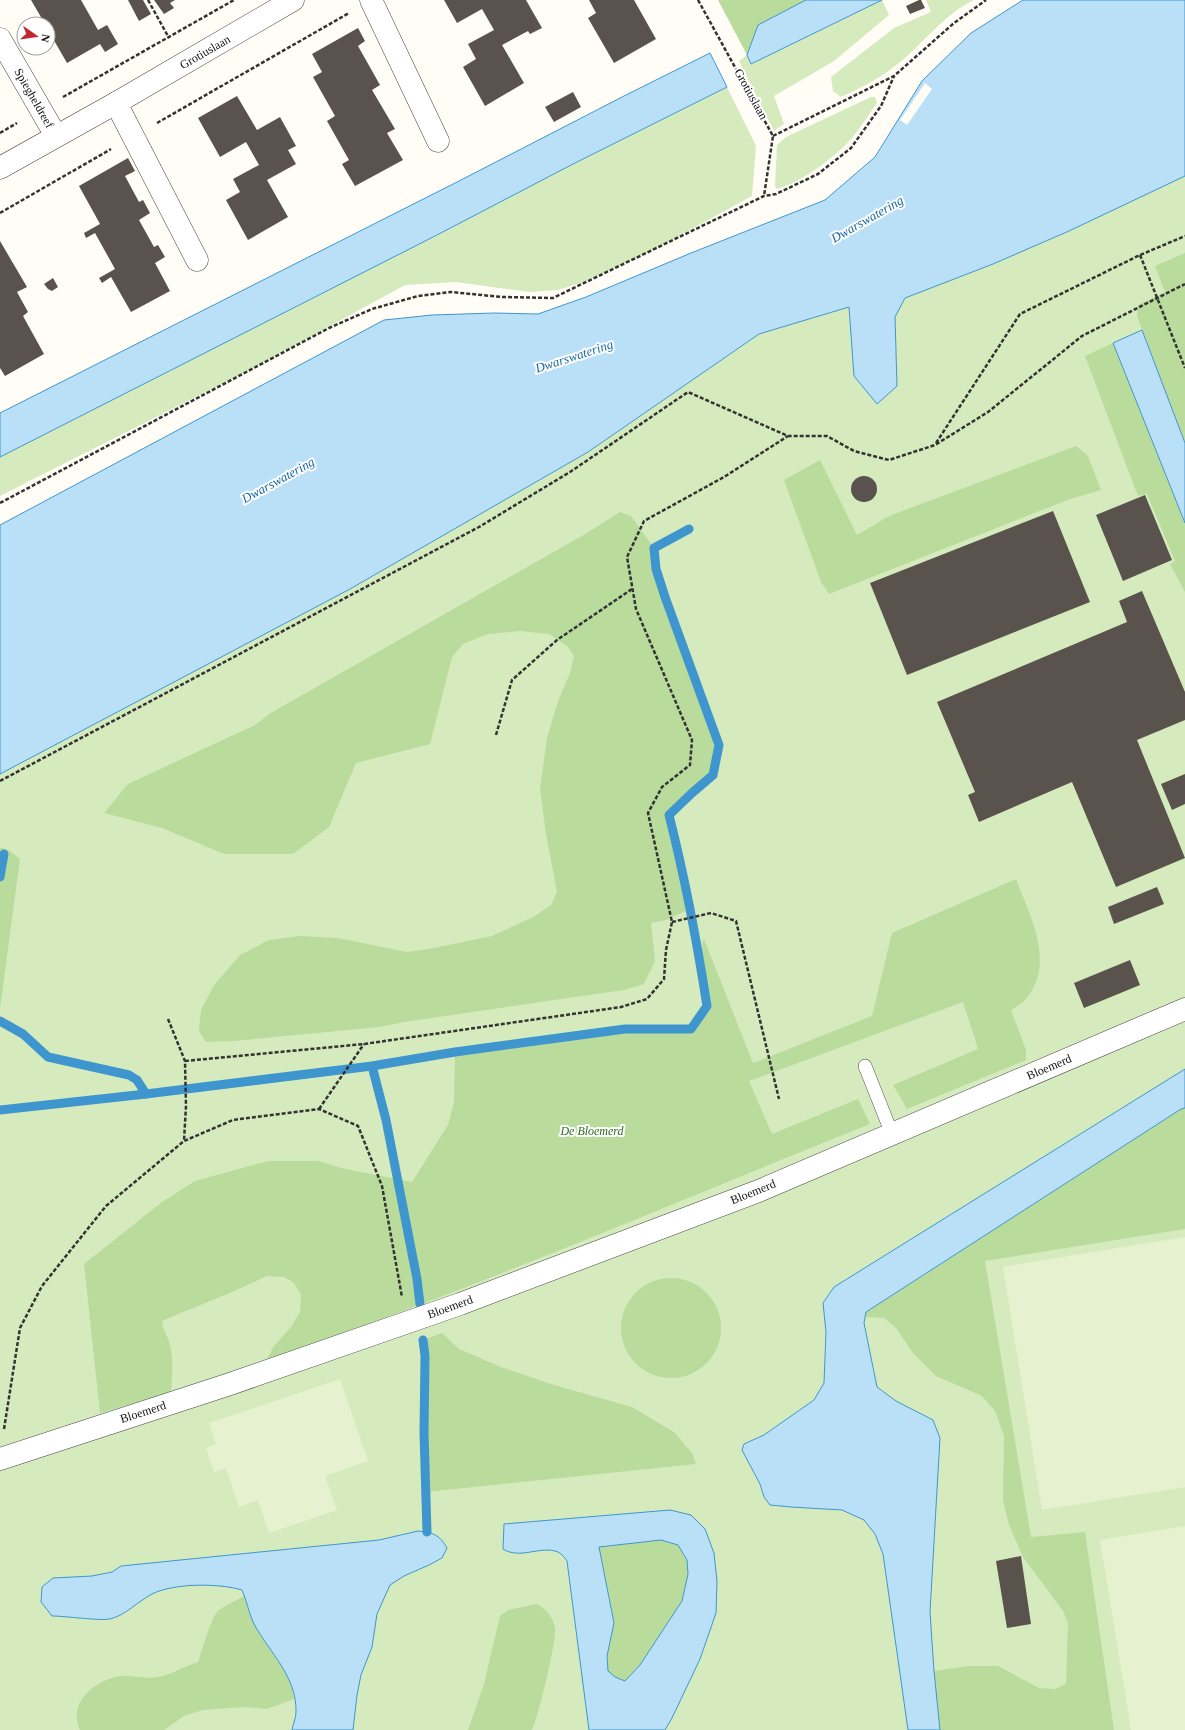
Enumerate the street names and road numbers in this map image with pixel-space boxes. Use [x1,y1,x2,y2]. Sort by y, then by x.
street label: Grotiuslaan [177,32,233,72]
street label: Spiegheldreef [11,66,57,130]
street label: Grotiuslaan [731,66,771,122]
street label: Bloemerd [1024,1051,1074,1083]
street label: Bloemerd [728,1177,778,1207]
street label: Bloemerd [425,1292,475,1322]
street label: Bloemerd [118,1398,168,1426]

